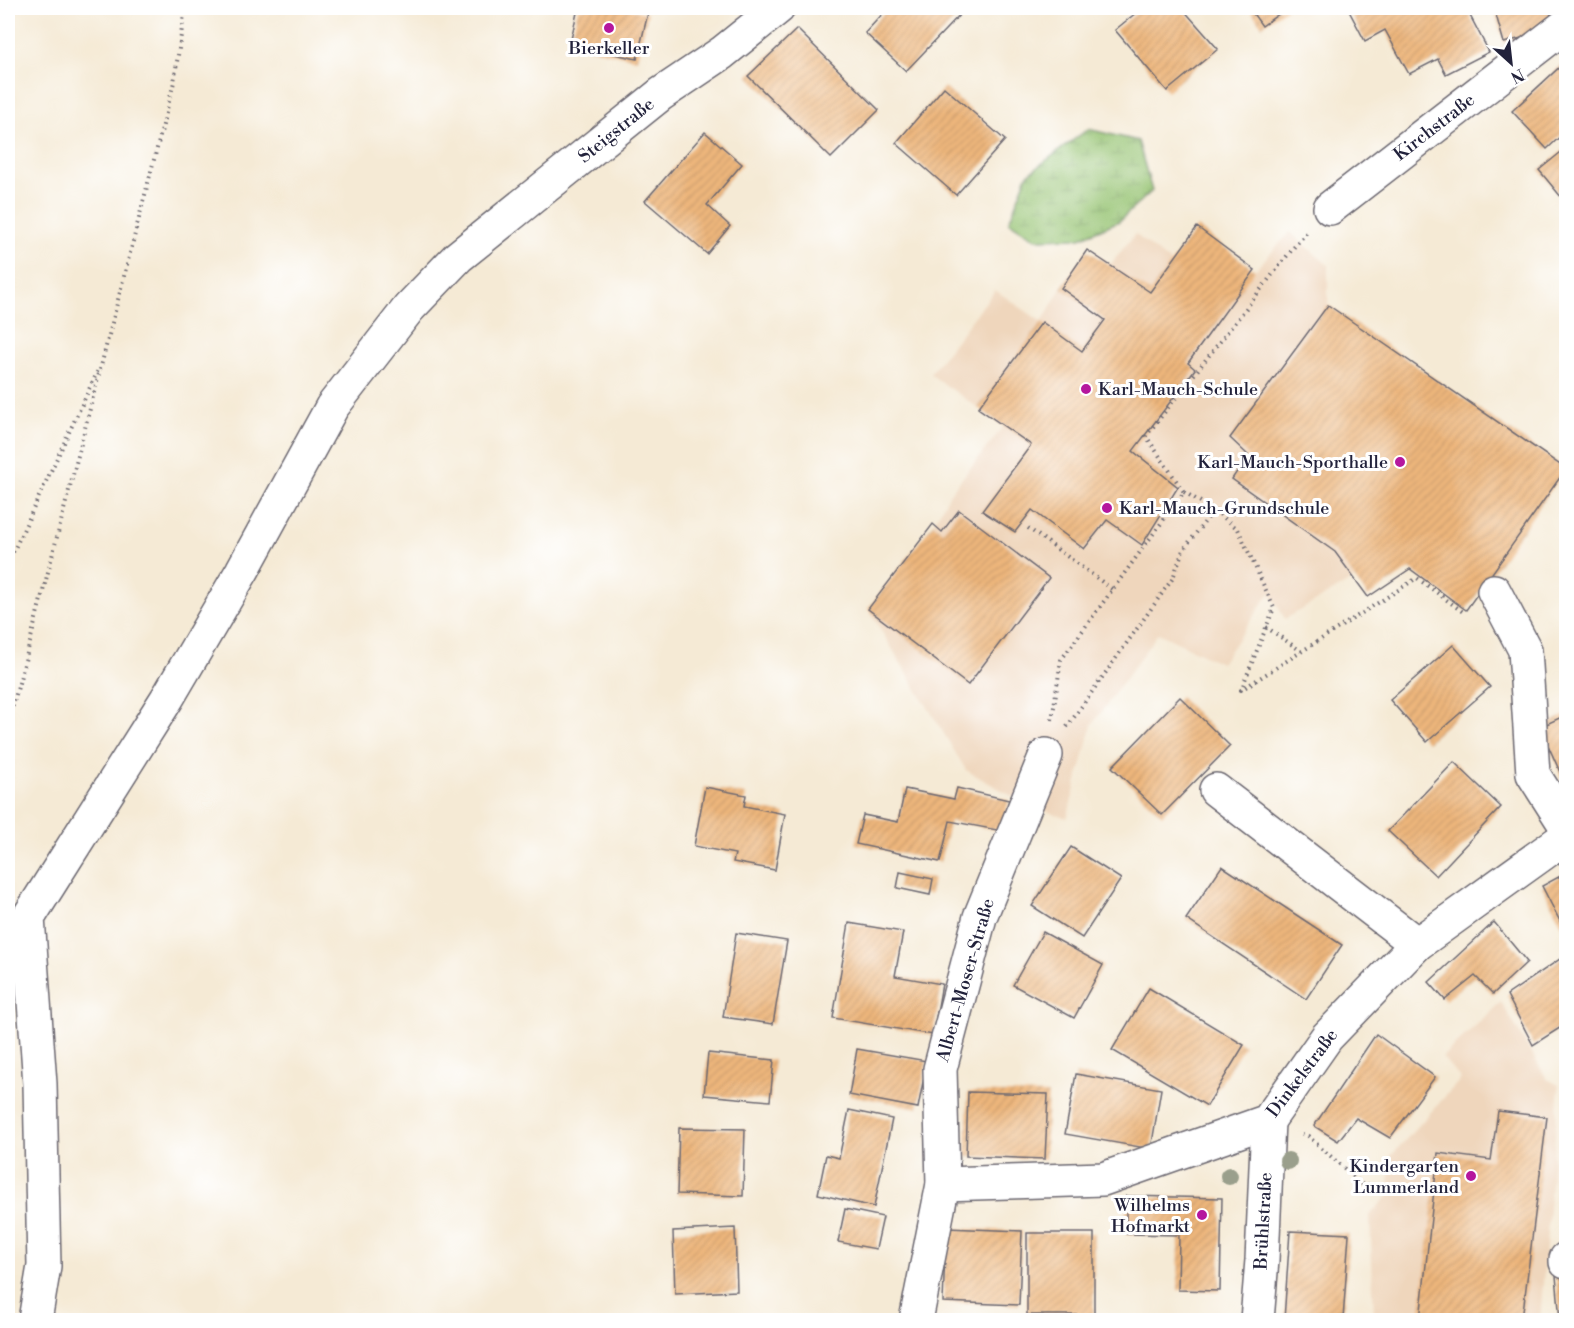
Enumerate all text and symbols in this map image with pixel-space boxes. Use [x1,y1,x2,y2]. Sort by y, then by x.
marker: Bierkeller [602,21,616,35]
north arrow [1481,33,1541,93]
place label: Bierkeller [567,37,650,60]
text: N [1507,64,1528,87]
street label: Kirchstraße [1389,89,1479,166]
street label: Steigstraße [574,93,659,168]
place label: Karl-Mauch-Schule [1098,378,1258,401]
marker: Karl-Mauch-Schule [1079,382,1093,396]
place label: Karl-Mauch-Sporthalle [1197,451,1388,474]
marker: Karl-Mauch-Sporthalle [1393,455,1407,469]
place label: Karl-Mauch-Grundschule [1119,497,1329,520]
marker: Karl-Mauch-Grundschule [1100,501,1114,515]
street label: Albert-Moser-Straße [931,896,1000,1065]
street label: Dinkelstraße [1262,1025,1343,1122]
place label: Kindergarten Lummerland [1350,1155,1460,1199]
marker: Kindergarten Lummerland [1464,1169,1478,1183]
street label: Brühlstraße [1249,1172,1278,1271]
place label: Wilhelms Hofmarkt [1111,1194,1191,1238]
marker: Wilhelms Hofmarkt [1195,1208,1209,1222]

